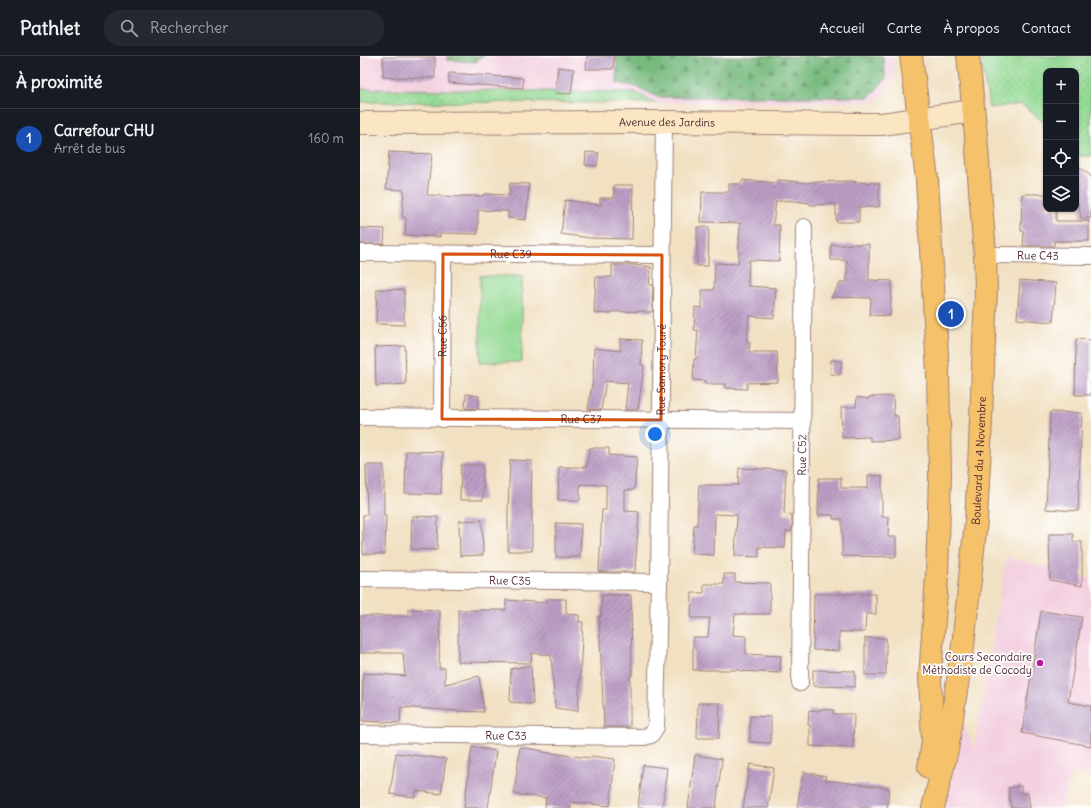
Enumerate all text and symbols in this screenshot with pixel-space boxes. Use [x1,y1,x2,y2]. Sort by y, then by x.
search box [104,10,384,46]
text: Pathlet [20,16,80,40]
icon: search [118,17,140,39]
text: Rechercher [150,18,228,37]
text: Accueil [820,19,865,37]
text: Carte [887,19,922,37]
text: À propos [944,19,1000,37]
text: Contact [1022,19,1071,37]
map controls [1043,68,1079,212]
button: + [1043,68,1079,104]
text: À proximité [16,71,102,93]
button: − [1043,104,1079,140]
street label: Avenue des Jardins [619,115,715,130]
text: Carrefour CHU [54,121,155,140]
text: 1 [26,130,32,147]
text: 160 m [308,130,344,147]
text: Arrêt de bus [54,140,125,157]
button: locate [1043,140,1079,176]
button: layers [1043,176,1079,212]
street label: Rue C39 [490,247,532,261]
street label: Rue C43 [1017,248,1059,263]
pin: 1 [938,299,964,329]
street label: Rue C56 [435,315,450,357]
street label: Rue Samory Touré [654,324,669,415]
street label: Boulevard du 4 Novembre [969,396,989,526]
street label: Rue C37 [561,412,602,426]
your location [645,424,665,444]
street label: Rue C52 [795,434,809,476]
street label: Rue C35 [489,573,531,588]
place label: Cours Secondaire Méthodiste de Cocody [922,650,1032,677]
marker: Cours Secondaire Méthodiste de Cocody [1035,658,1045,668]
street label: Rue C33 [485,728,527,743]

